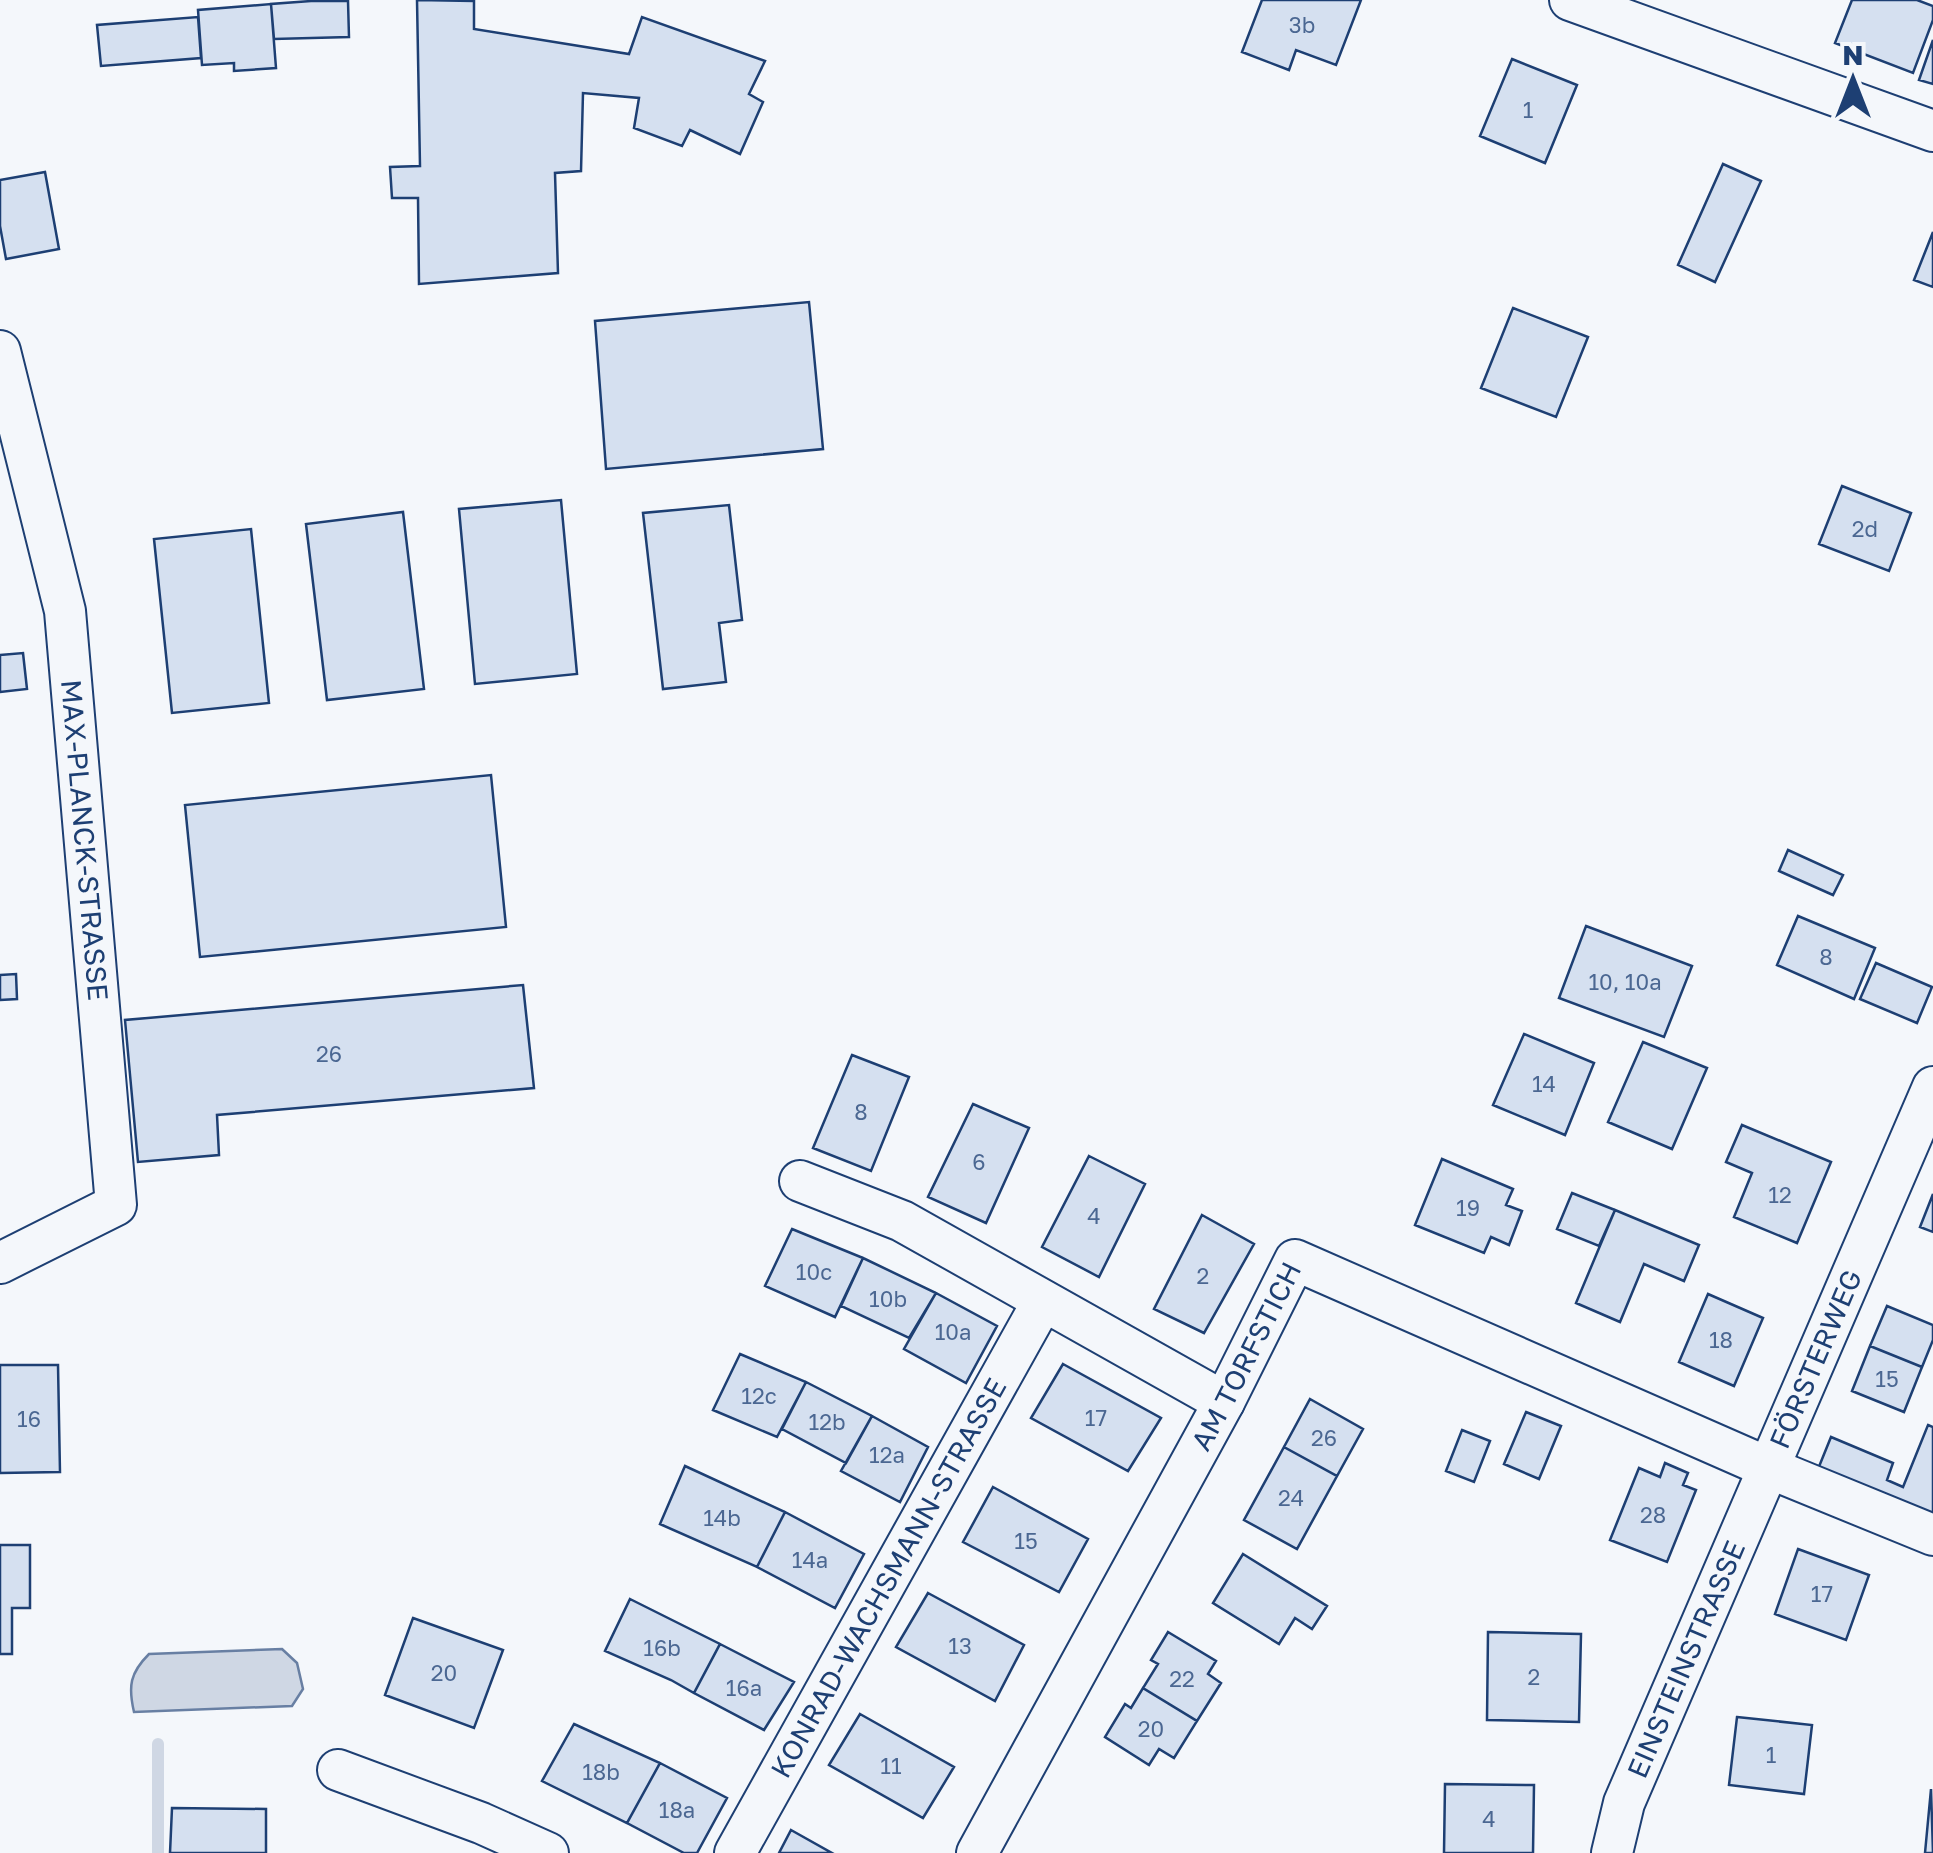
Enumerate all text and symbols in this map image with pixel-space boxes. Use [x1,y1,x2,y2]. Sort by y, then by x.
house number: 3b [1289,11,1315,38]
north arrow [1803,30,1903,130]
text: N [1842,38,1864,71]
house number: 1 [1523,96,1534,123]
house number: 2d [1852,515,1878,542]
street label: MAX-PLANCK-STRASSE [55,678,115,1002]
house number: 8 [1819,943,1833,970]
house number: 10, 10a [1588,968,1662,995]
house number: 26 [316,1040,342,1067]
house number: 14 [1532,1070,1556,1097]
house number: 8 [854,1098,868,1125]
house number: 6 [972,1148,986,1175]
house number: 12 [1768,1181,1792,1208]
house number: 19 [1456,1194,1480,1221]
house number: 4 [1087,1202,1101,1229]
street label: AM TORFSTICH [1184,1256,1307,1456]
house number: 10c [796,1258,832,1285]
house number: 2 [1197,1262,1209,1289]
street label: FÖRSTERWEG [1762,1265,1868,1453]
house number: 10b [869,1285,907,1312]
house number: 10a [935,1318,971,1345]
house number: 18 [1709,1326,1733,1353]
house number: 15 [1875,1365,1899,1392]
street label: KONRAD-WACHSMANN-STRASSE [764,1372,1013,1783]
house number: 12c [741,1382,777,1409]
house number: 17 [1085,1404,1107,1431]
house number: 16 [17,1405,41,1432]
house number: 12b [809,1408,845,1435]
house number: 26 [1311,1424,1337,1451]
house number: 12a [869,1441,905,1468]
house number: 24 [1278,1484,1304,1511]
house number: 28 [1640,1501,1666,1528]
house number: 14b [703,1504,741,1531]
house number: 15 [1014,1527,1038,1554]
street label: EINSTEINSTRASSE [1620,1536,1751,1783]
house number: 14a [792,1546,828,1573]
house number: 17 [1811,1580,1833,1607]
house number: 13 [948,1632,972,1659]
house number: 16b [643,1634,681,1661]
house number: 20 [431,1659,457,1686]
house number: 2 [1528,1663,1540,1690]
house number: 22 [1169,1665,1195,1692]
house number: 16a [726,1674,762,1701]
house number: 20 [1138,1715,1164,1742]
house number: 1 [1766,1741,1777,1768]
house number: 11 [880,1752,902,1779]
house number: 18b [582,1758,620,1785]
house number: 18a [659,1796,695,1823]
house number: 4 [1482,1805,1496,1832]

